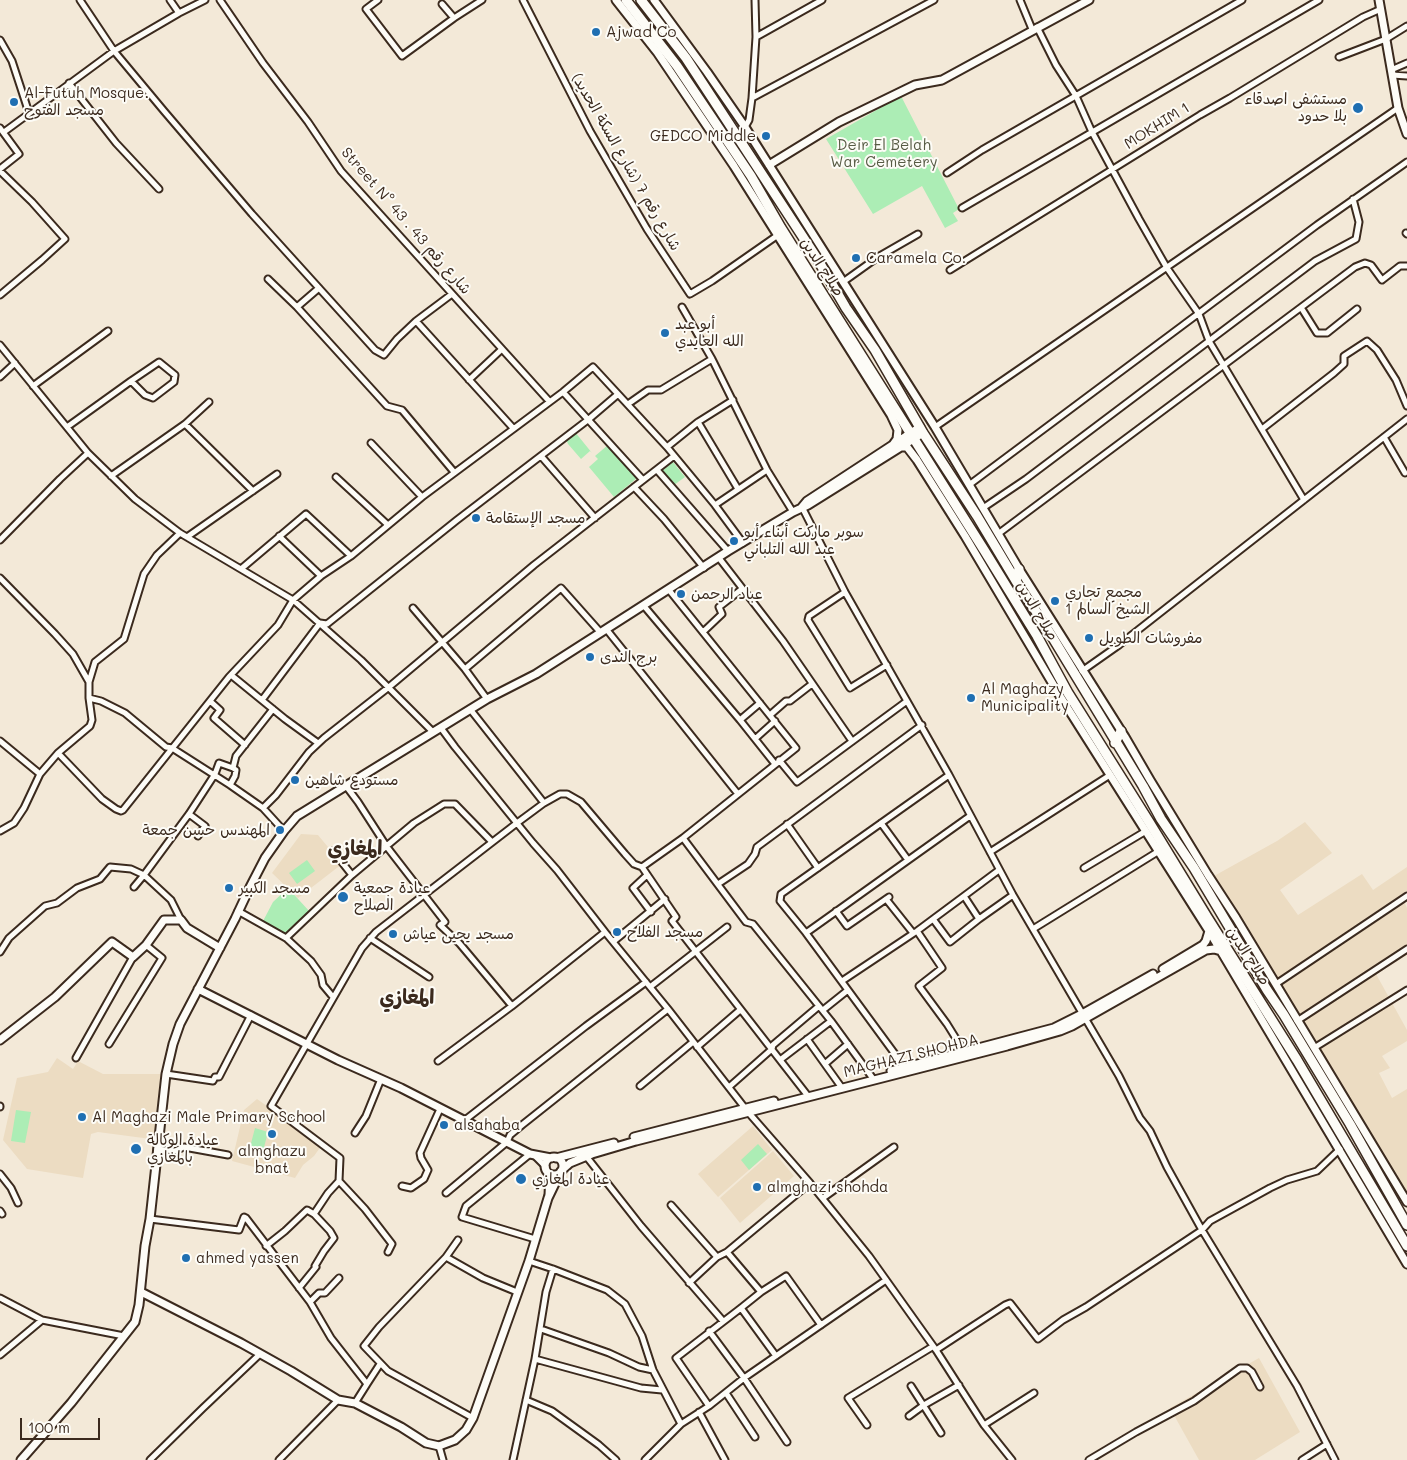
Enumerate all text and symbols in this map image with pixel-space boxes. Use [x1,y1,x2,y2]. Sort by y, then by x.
place label: Ajwad Co [606,23,676,41]
marker: Ajwad Co [590,26,602,38]
street label: شارع رقم 7 (شارع السكة الحديد) [568,70,684,254]
place label: Al-Futuh Mosque. مسجد الفتوح [24,84,149,119]
place label: مستشفى اصدقاء بلا حدود [1244,90,1347,125]
marker: Al-Futuh Mosque. مسجد الفتوح [8,96,20,108]
street label: MOKHIM 1 [1121,99,1193,153]
marker: مستشفى اصدقاء بلا حدود [1351,101,1365,115]
place label: GEDCO Middle [650,127,756,145]
marker: GEDCO Middle [760,130,772,142]
park label: Deir El Belah War Cemetery [830,136,938,171]
street label: Street N° 43 . شارع رقم 43 [337,144,475,298]
street label: صلاح الدين [796,234,848,300]
place label: Caramela Co. [866,249,966,267]
marker: Caramela Co. [850,252,862,264]
place label: أبو عبد الله العايدي [675,315,744,350]
marker: أبو عبد الله العايدي [659,327,671,339]
place label: مسجد الإستقامة [486,509,585,527]
marker: مسجد الإستقامة [470,512,482,524]
place label: سوبر ماركت أبناء أبو عبد الله التلباني [744,523,864,558]
marker: سوبر ماركت أبناء أبو عبد الله التلباني [728,535,740,547]
street label: صلاح الدين [1012,578,1062,644]
place label: مجمع تجاري الشيخ السالم 1 [1065,583,1150,618]
place label: عباد الرحمن [691,585,763,603]
marker: عباد الرحمن [675,588,687,600]
marker: مجمع تجاري الشيخ السالم 1 [1049,595,1061,607]
place label: مفروشات الطويل [1099,629,1202,647]
marker: مفروشات الطويل [1083,632,1095,644]
place label: برج الندى [600,648,657,666]
marker: برج الندى [584,651,596,663]
place label: Al Maghazy Municipality [981,680,1069,715]
marker: Al Maghazy Municipality [965,692,977,704]
place label: مستودع شاهين [305,771,398,789]
marker: مستودع شاهين [289,774,301,786]
place label: المهندس حسن جمعة [143,821,270,839]
marker: المهندس حسن جمعة [274,824,286,836]
district label: المغازِي [328,837,382,861]
place label: مسجد الكبير [239,879,310,897]
place label: عيادة جمعية الصلاح [354,879,430,914]
marker: مسجد الكبير [223,882,235,894]
marker: عيادة جمعية الصلاح [336,890,350,904]
place label: مسجد الفلاح [627,923,703,941]
street label: صلاح الدين [1222,923,1274,989]
place label: مسجد يحيى عياش [403,925,514,943]
marker: مسجد الفلاح [611,926,623,938]
marker: مسجد يحيى عياش [387,928,399,940]
district label: المغازي [380,986,434,1010]
street label: MAGHAZI SHOHDA [842,1031,980,1081]
place label: Al Maghazi Male Primary School [92,1108,326,1126]
marker: Al Maghazi Male Primary School [76,1111,88,1123]
place label: alsahaba [454,1116,520,1134]
marker: alsahaba [438,1119,450,1131]
marker: almghazu bnat [266,1128,278,1140]
place label: عيادة الوكالة بالمغازي [147,1131,219,1166]
marker: عيادة الوكالة بالمغازي [129,1142,143,1156]
place label: almghazu bnat [238,1142,306,1177]
place label: عيادة المغازي [532,1170,609,1188]
marker: عيادة المغازي [514,1172,528,1186]
place label: almghazi shohda [767,1178,888,1196]
marker: almghazi shohda [751,1181,763,1193]
place label: ahmed yassen [196,1249,299,1267]
marker: ahmed yassen [180,1252,192,1264]
scale bar [22,1408,102,1440]
text: 100 m [28,1417,70,1437]

